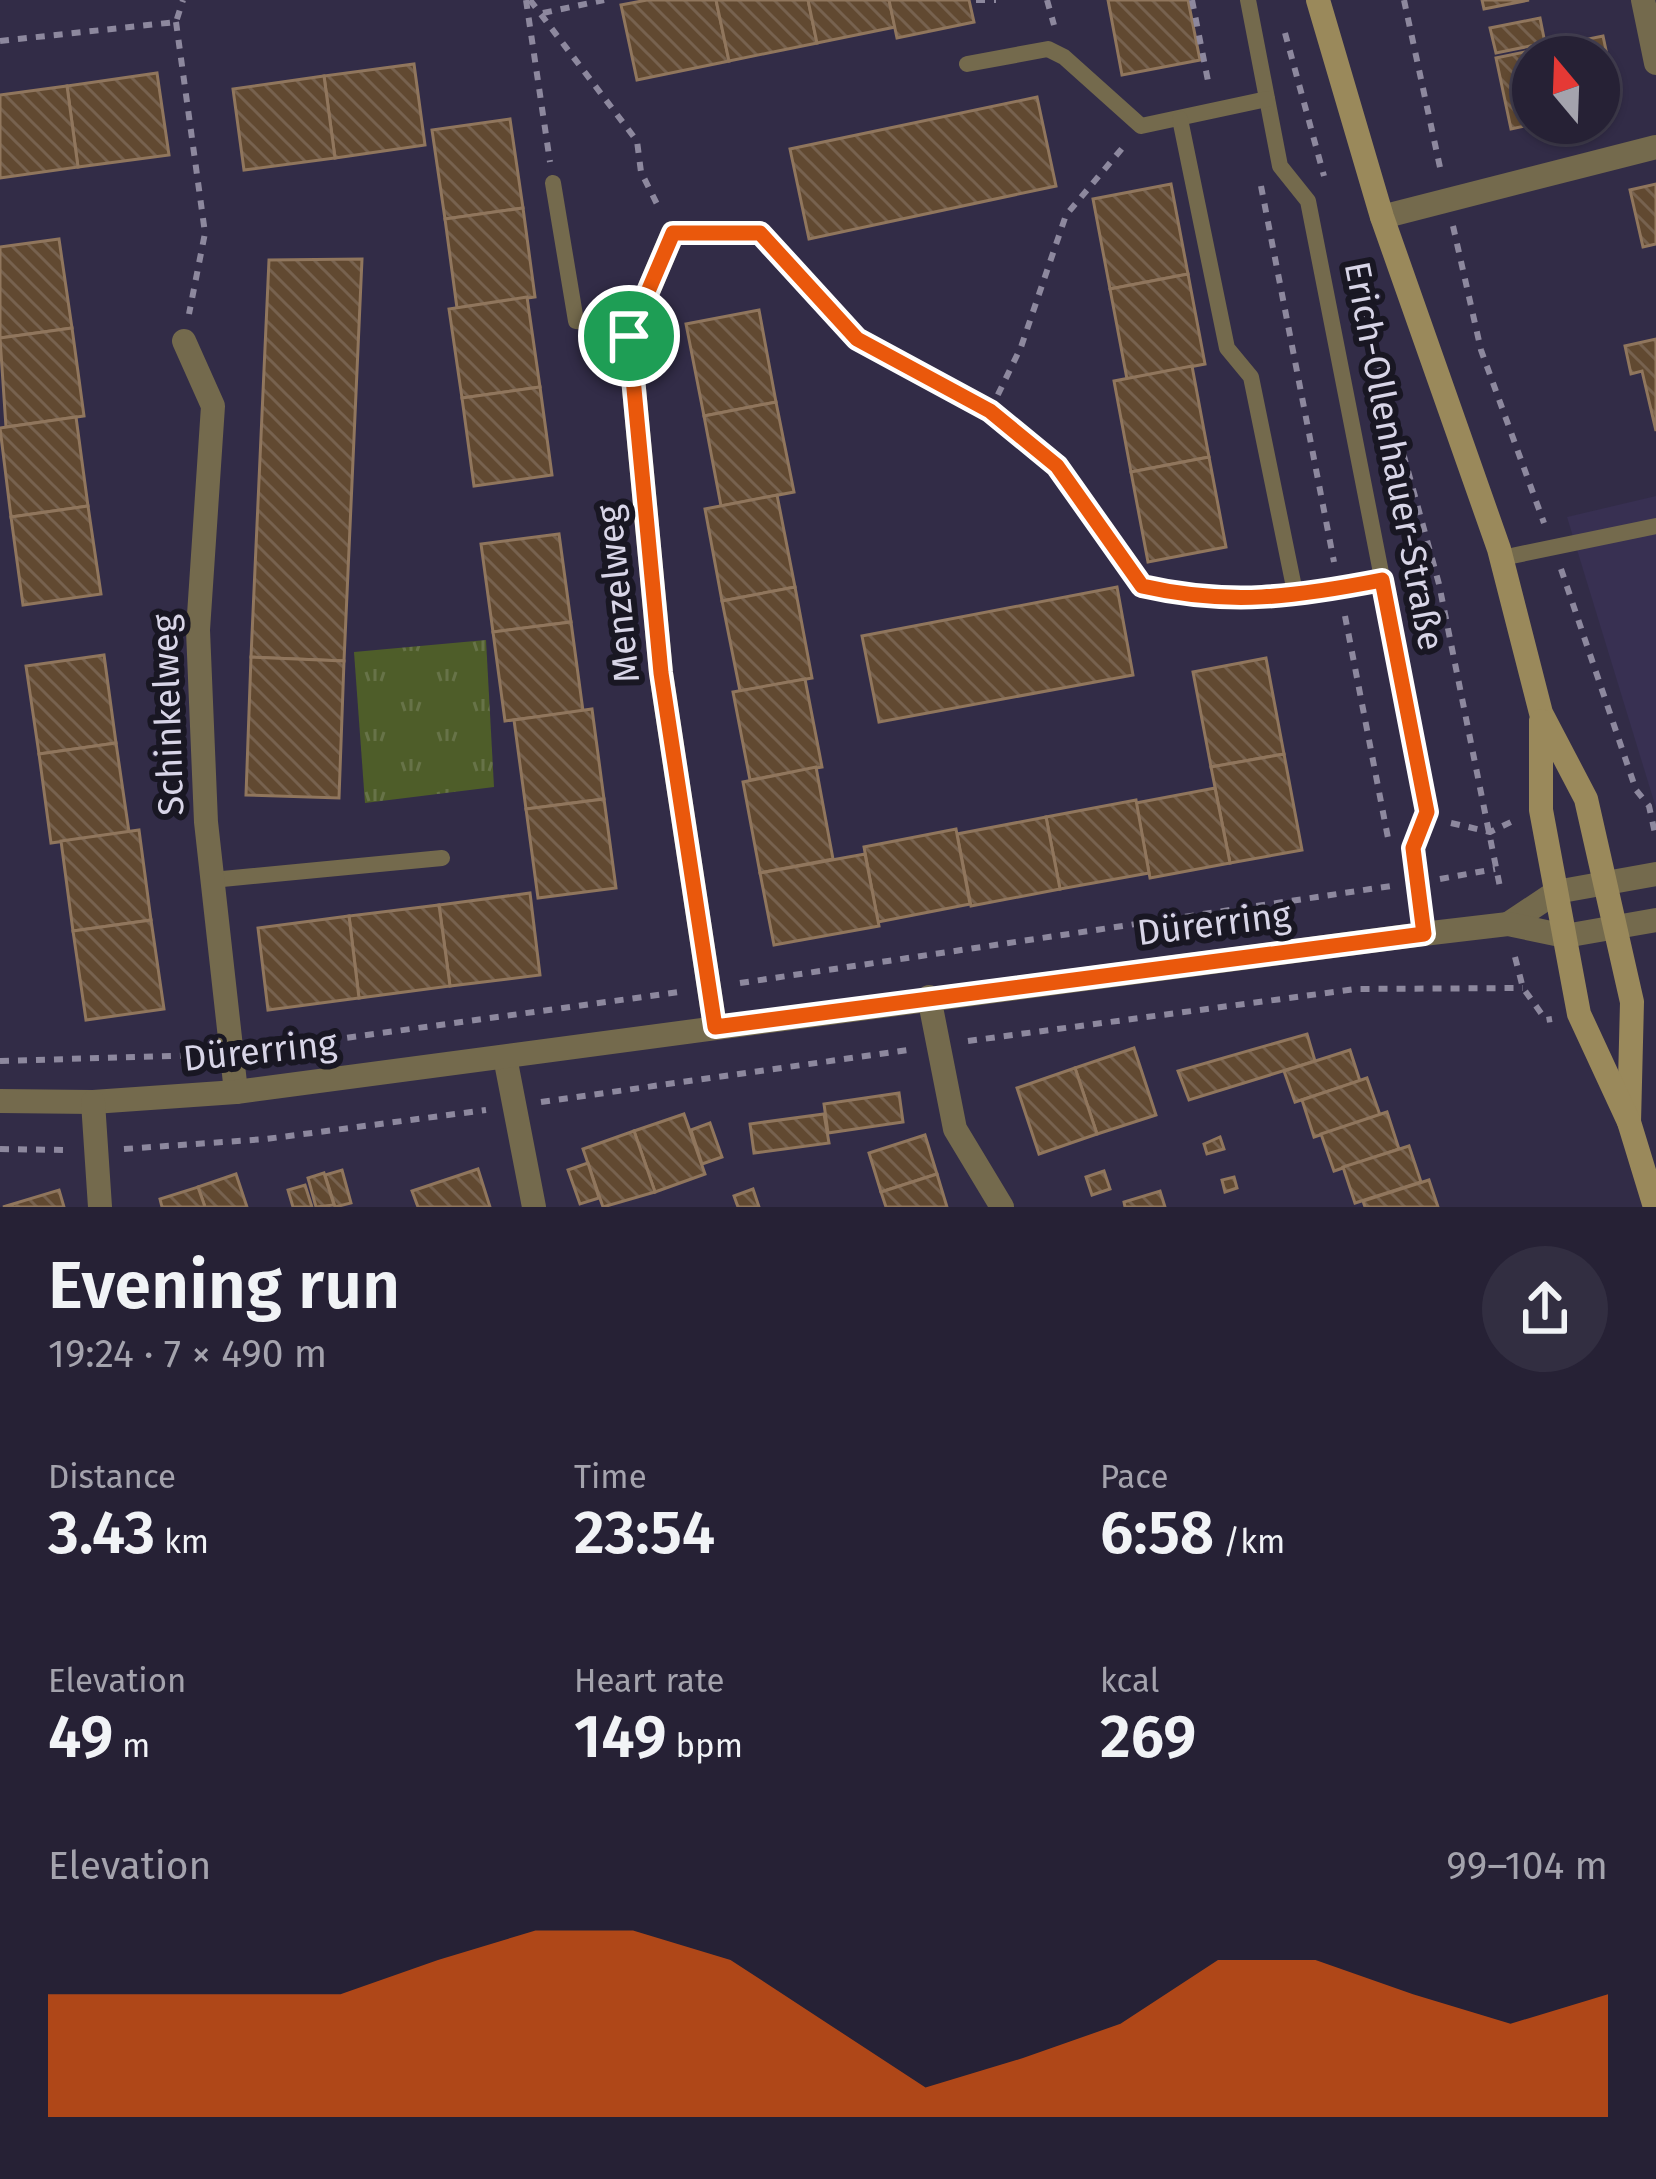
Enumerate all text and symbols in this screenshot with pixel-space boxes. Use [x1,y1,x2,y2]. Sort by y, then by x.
north arrow [1512,36,1620,144]
map controls [1512,36,1620,144]
street label: Erich-Ollenhauer-Straße [1335,258,1453,654]
pin [578,285,680,387]
icon: arrive [596,303,662,369]
street label: Menzelweg [587,503,649,685]
street label: Schinkelweg [142,613,194,817]
street label: Dürerring [1135,893,1294,955]
street label: Dürerring [181,1021,339,1081]
text: Evening run [48,1246,400,1325]
button: share [1482,1246,1608,1372]
text: 19:24 · 7 × 490 m [48,1331,327,1377]
text: Distance [48,1457,176,1497]
text: Time [574,1457,647,1497]
text: Pace [1100,1457,1168,1497]
text: 3.43 [48,1497,155,1569]
text: 23:54 [574,1497,715,1569]
text: 6:58 [1100,1497,1214,1569]
text: km [155,1522,209,1562]
text: /km [1214,1522,1285,1562]
text: Elevation [48,1661,186,1701]
text: Heart rate [574,1661,724,1701]
text: kcal [1100,1661,1159,1701]
text: 49 [48,1701,113,1773]
text: 149 [574,1701,667,1773]
text: 269 [1100,1701,1196,1773]
text: m [113,1726,150,1766]
text: bpm [667,1726,743,1766]
text: Elevation [48,1843,211,1889]
text: 99–104 m [1446,1843,1608,1889]

